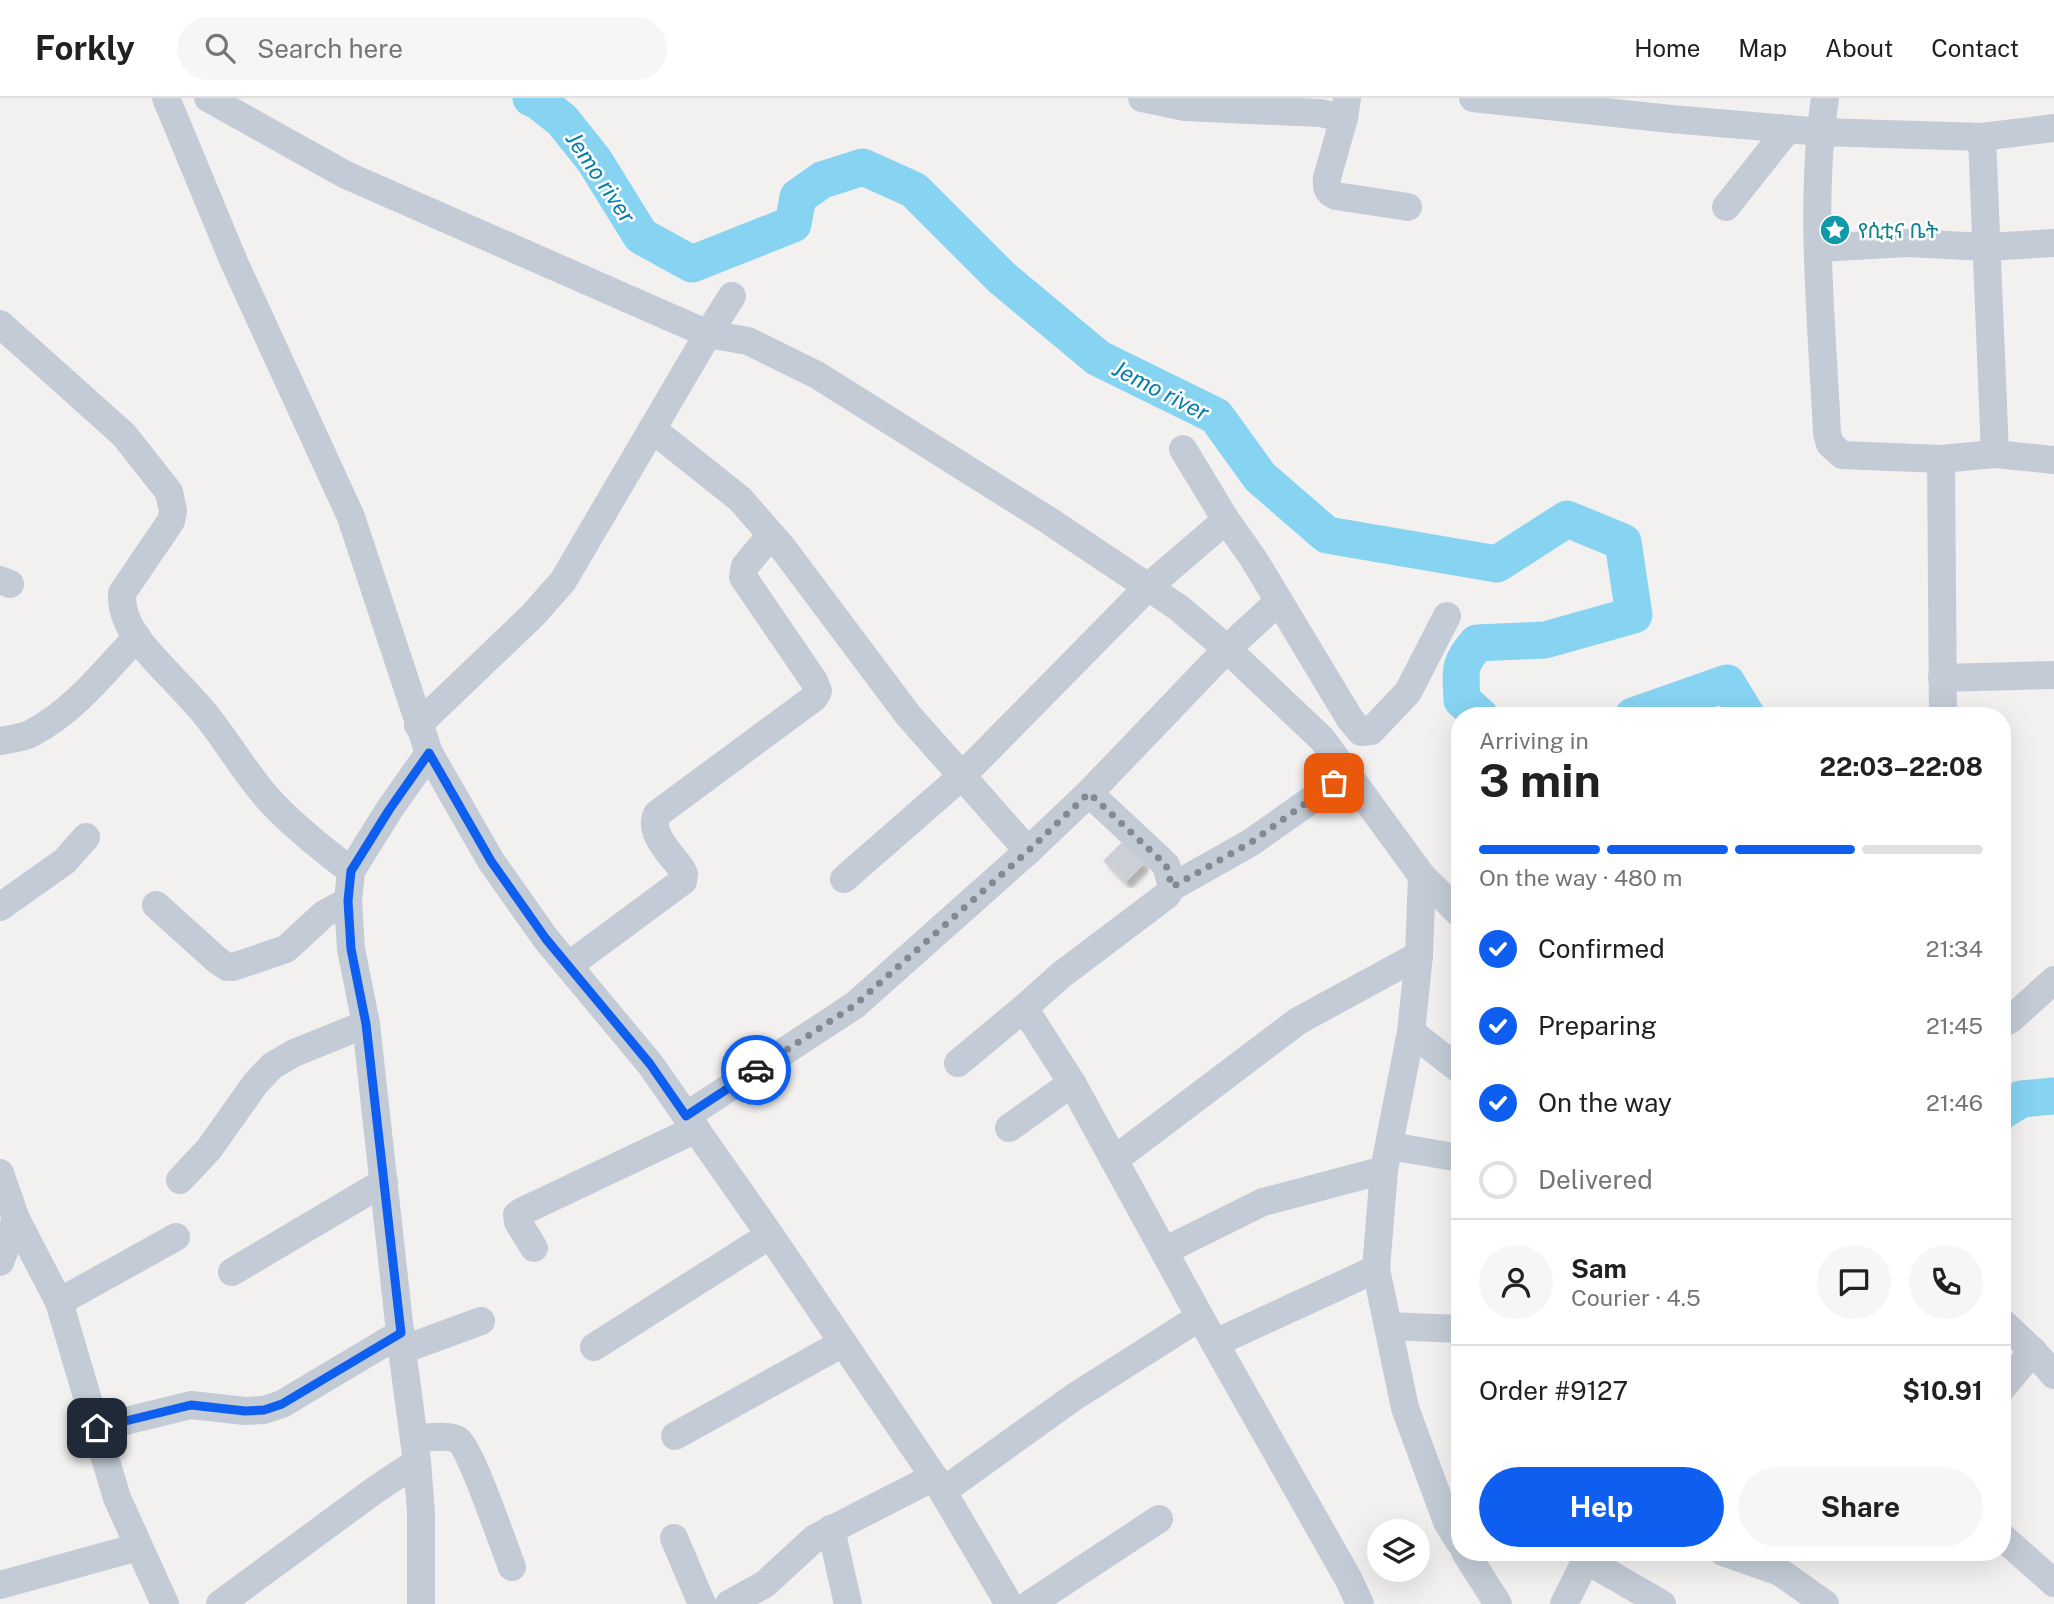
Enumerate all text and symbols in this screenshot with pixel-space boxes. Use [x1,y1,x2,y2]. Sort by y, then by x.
search box [177,17,667,80]
text: Forkly [35,29,135,67]
icon: search [201,29,239,67]
text: Search here [257,33,403,64]
text: Home [1634,34,1700,62]
text: Map [1738,34,1787,62]
text: About [1825,34,1893,62]
text: Contact [1931,34,2019,62]
water label: Jemo river [561,126,642,228]
place icon: የሲቲና ቤት [1818,213,1852,247]
place label: የሲቲና ቤት [1858,218,1939,243]
water label: Jemo river [1108,354,1214,426]
text: Arriving in [1479,727,1589,754]
text: 22:03–22:08 [1819,751,1983,782]
pin [1304,753,1364,813]
text: 3 min [1479,753,1601,807]
icon: bag [1315,764,1353,802]
text: On the way · 480 m [1479,864,1682,891]
icon: check [1479,930,1517,968]
text: Confirmed [1538,933,1665,964]
text: 21:34 [1926,935,1983,962]
icon: check [1479,1007,1517,1045]
text: Preparing [1538,1010,1657,1041]
text: 21:45 [1926,1012,1983,1039]
courier [721,1035,791,1105]
icon: car [737,1051,775,1089]
icon: check [1479,1084,1517,1122]
text: On the way [1538,1087,1672,1118]
text: 21:46 [1926,1089,1983,1116]
text: Delivered [1538,1164,1653,1195]
button: person [1479,1245,1553,1319]
button: chat [1817,1245,1891,1319]
button: phone [1909,1245,1983,1319]
text: Sam [1571,1253,1627,1284]
text: Courier · 4.5 [1571,1284,1701,1311]
text: Order #9127 [1479,1375,1628,1406]
text: $10.91 [1902,1375,1983,1406]
pin [67,1398,127,1458]
icon: home [78,1409,116,1447]
button: Help [1479,1467,1724,1547]
button: Share [1738,1467,1983,1547]
map controls [1367,1519,1430,1582]
button: layers [1367,1519,1430,1582]

